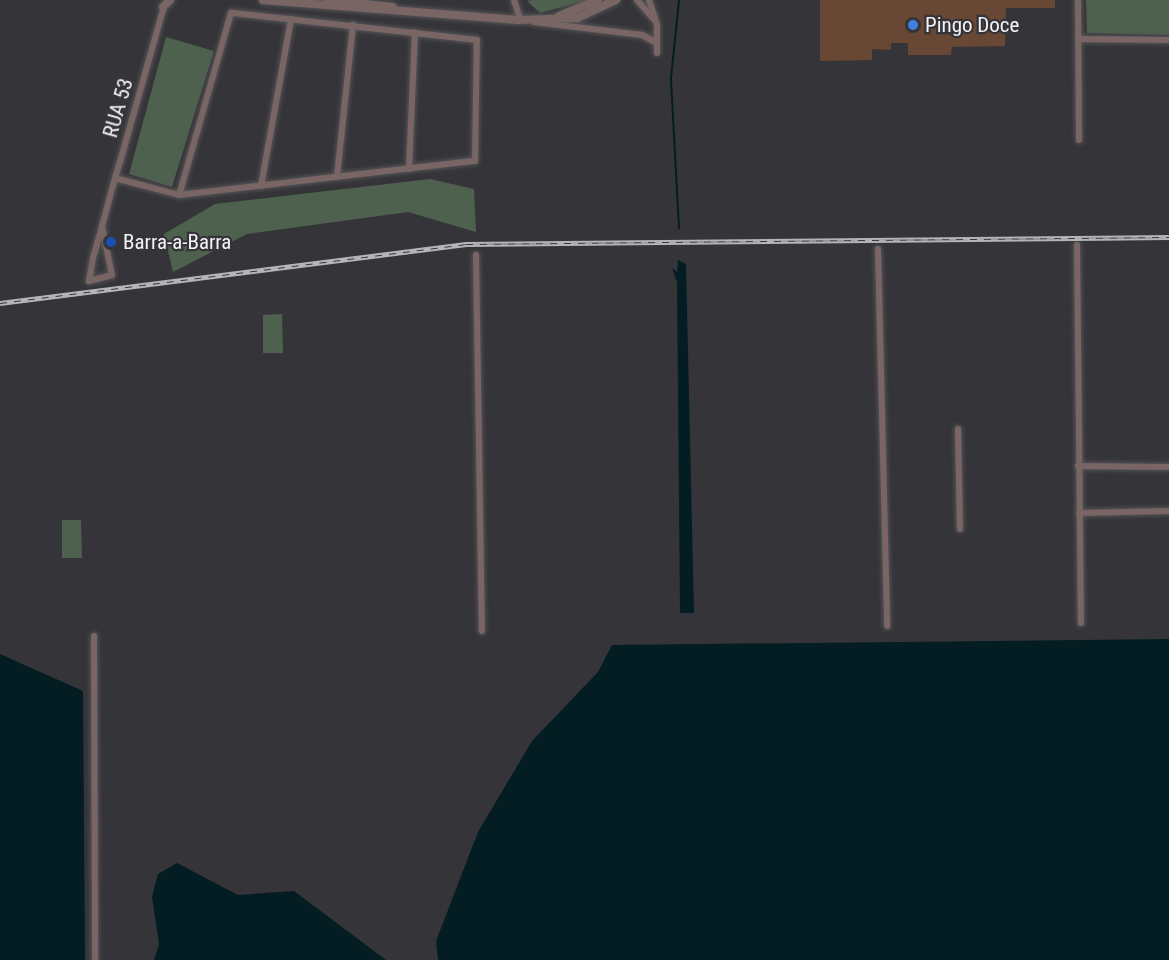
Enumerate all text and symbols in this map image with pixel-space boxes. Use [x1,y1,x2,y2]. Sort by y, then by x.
place label: Pingo Doce [925,12,1019,38]
marker: Pingo Doce [906,18,920,32]
street label: RUA 53 [98,76,138,140]
place label: Barra-a-Barra [123,229,231,255]
marker: Barra-a-Barra [104,235,118,249]

